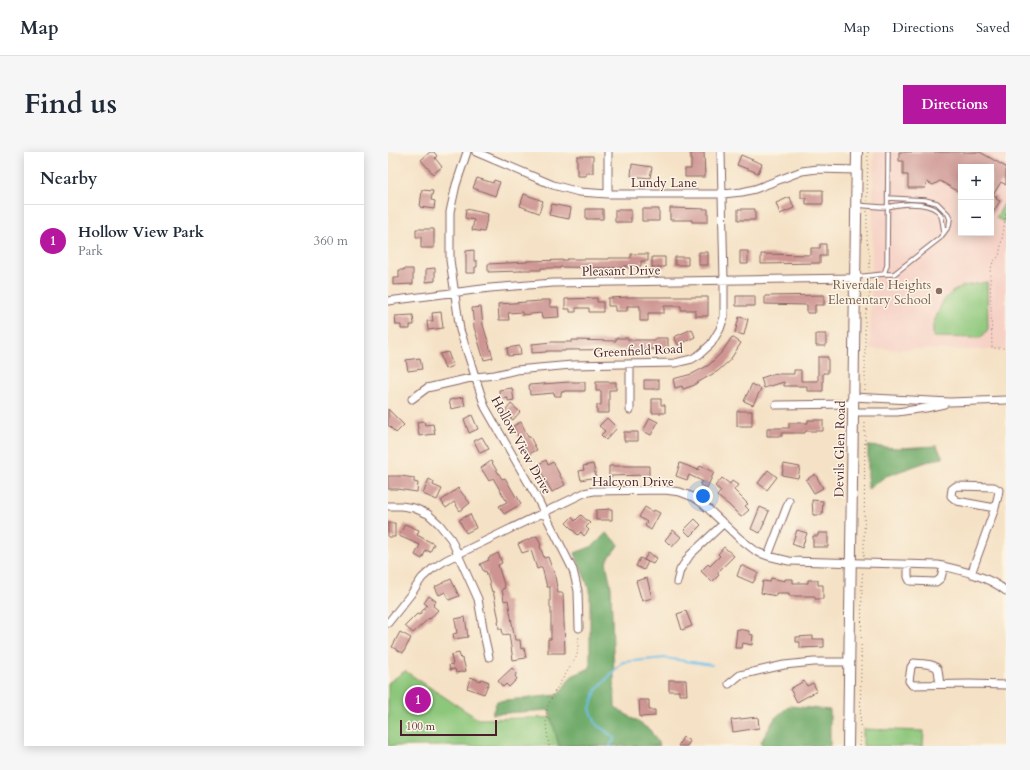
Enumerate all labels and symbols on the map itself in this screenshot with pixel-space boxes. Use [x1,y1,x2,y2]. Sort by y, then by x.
street label: Lundy Lane [631,174,697,192]
street label: Pleasant Drive [581,261,661,281]
place label: Riverdale Heights Elementary School [828,276,932,309]
marker: Riverdale Heights Elementary School [934,286,944,296]
street label: Greenfield Road [593,340,683,362]
street label: Hollow View Drive [487,393,556,498]
street label: Devils Glen Road [830,400,850,498]
street label: Halcyon Drive [592,473,674,491]
your location [693,486,713,506]
pin: 1 [405,685,431,715]
scale bar [400,718,497,737]

